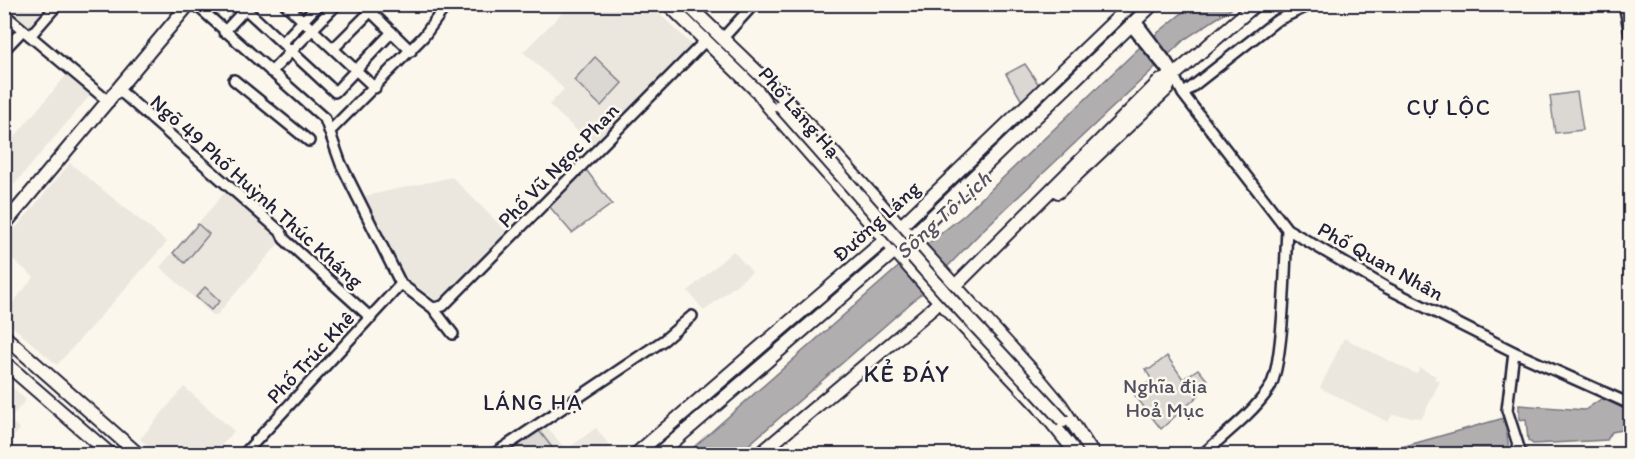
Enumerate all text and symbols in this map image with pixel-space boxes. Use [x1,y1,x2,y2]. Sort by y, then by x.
street label: Phố Láng Hạ [753,61,847,163]
street label: Ngõ 49 Phố Huỳnh Thúc Kháng [145,89,369,293]
district label: CỰ LỘC [1407,94,1491,121]
street label: Phố Vũ Ngọc Phan [492,97,624,233]
water label: Sông Tô Lịch [890,165,997,265]
street label: Đường Láng [827,175,925,267]
street label: Phố Quan Nhân [1314,216,1448,306]
street label: Phố Trúc Khê [261,305,359,409]
district label: KẺ ĐÁY [864,359,950,388]
park label: Nghĩa địa Hoả Mục [1123,373,1207,422]
district label: LÁNG HẠ [483,389,583,416]

